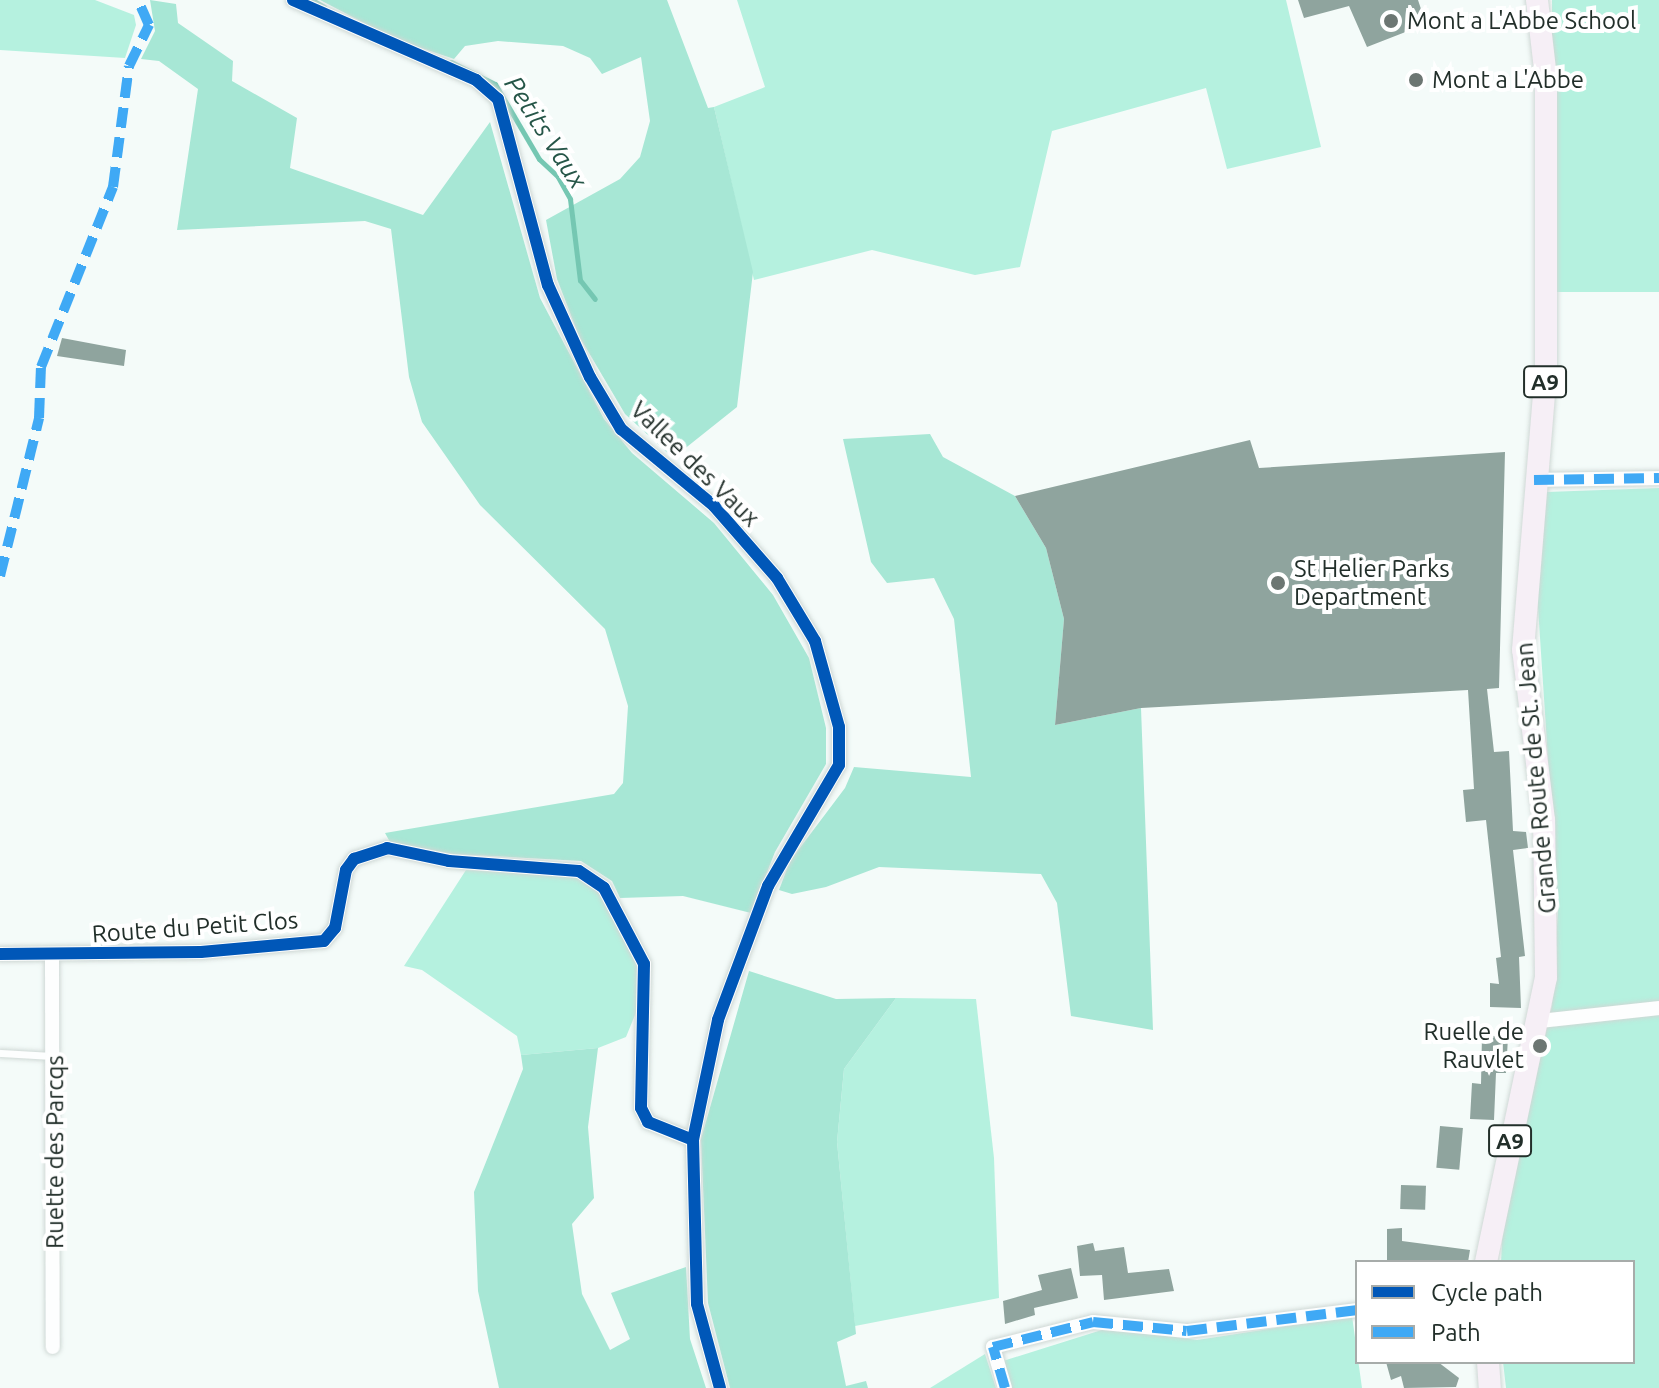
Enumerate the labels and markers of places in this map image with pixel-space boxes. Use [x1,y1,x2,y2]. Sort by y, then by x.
place label: Mont a L'Abbe School [1407,7,1636,35]
marker: Mont a L'Abbe School [1382,12,1400,30]
place label: Mont a L'Abbe [1432,66,1584,94]
marker: Mont a L'Abbe [1407,71,1425,89]
place label: St Helier Parks Department [1294,555,1450,611]
marker: St Helier Parks Department [1269,574,1287,592]
place label: Ruelle de Rauvlet [1423,1018,1524,1074]
marker: Ruelle de Rauvlet [1531,1037,1549,1055]

